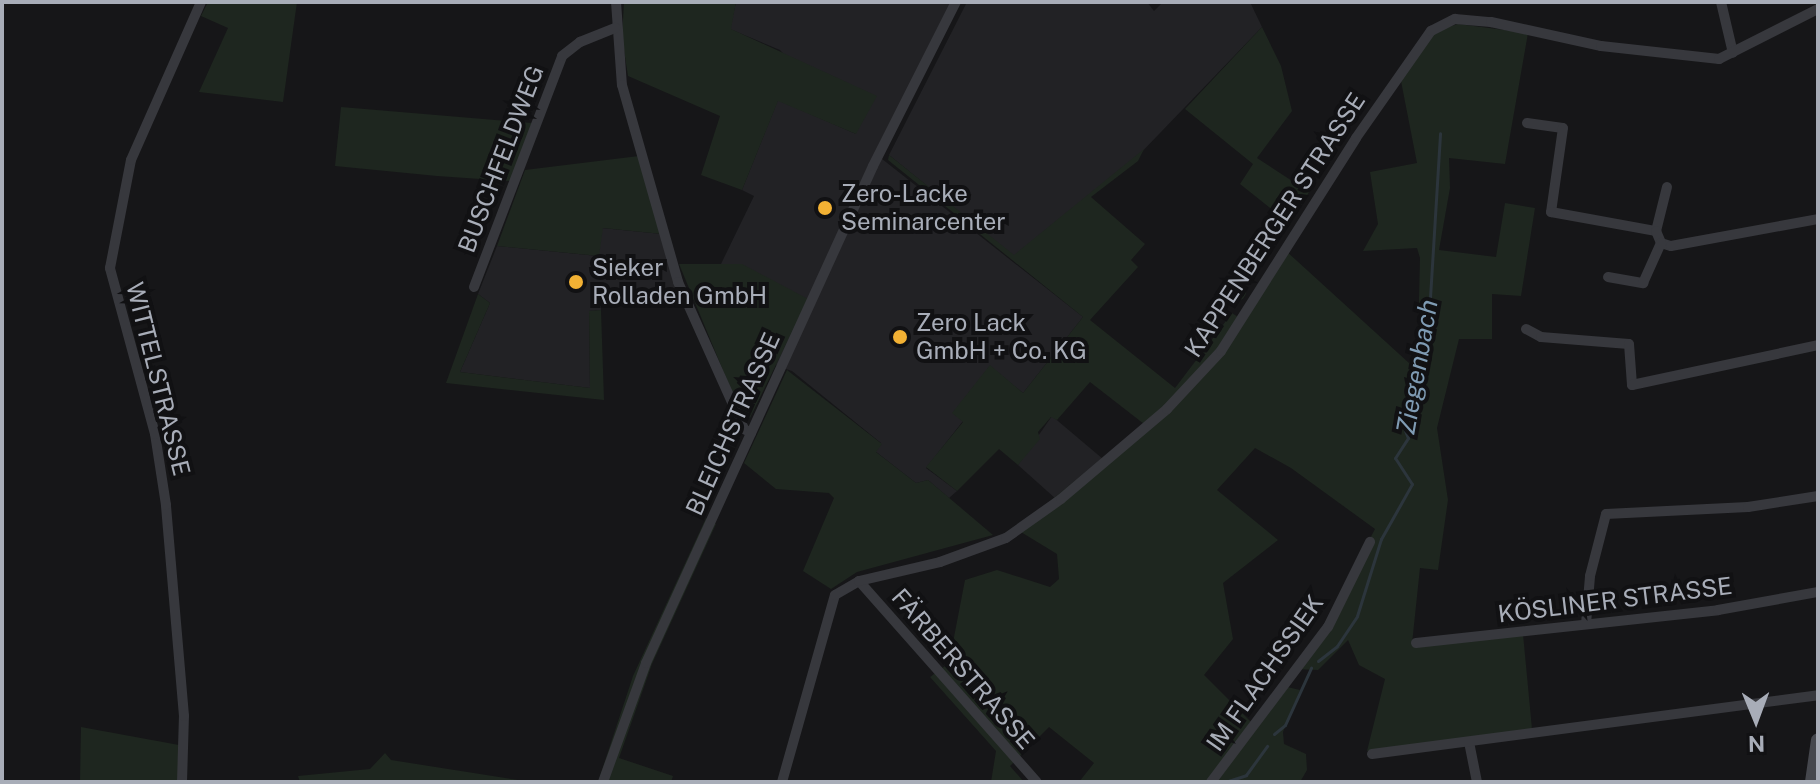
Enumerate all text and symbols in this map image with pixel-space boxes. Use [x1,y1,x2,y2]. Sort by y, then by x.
street label: BUSCHFELDWEG [452,61,550,257]
street label: KAPPENBERGER STRASSE [1179,87,1371,363]
place label: Zero-Lacke Seminarcenter [841,180,1006,236]
marker: Zero-Lacke Seminarcenter [816,199,834,217]
place label: Sieker Rolladen GmbH [592,254,767,310]
marker: Sieker Rolladen GmbH [567,273,585,291]
street label: WITTELSTRASSE [120,279,196,479]
water label: Ziegenbach [1390,297,1444,437]
place label: Zero Lack GmbH + Co. KG [916,309,1087,365]
street label: BLEICHSTRASSE [680,328,786,520]
marker: Zero Lack GmbH + Co. KG [891,328,909,346]
street label: KÖSLINER STRASSE [1496,571,1734,629]
street label: FÄRBERSTRASSE [886,583,1040,755]
street label: IM FLACHSSIEK [1200,589,1330,757]
north arrow [1716,680,1796,760]
text: N [1748,731,1765,757]

